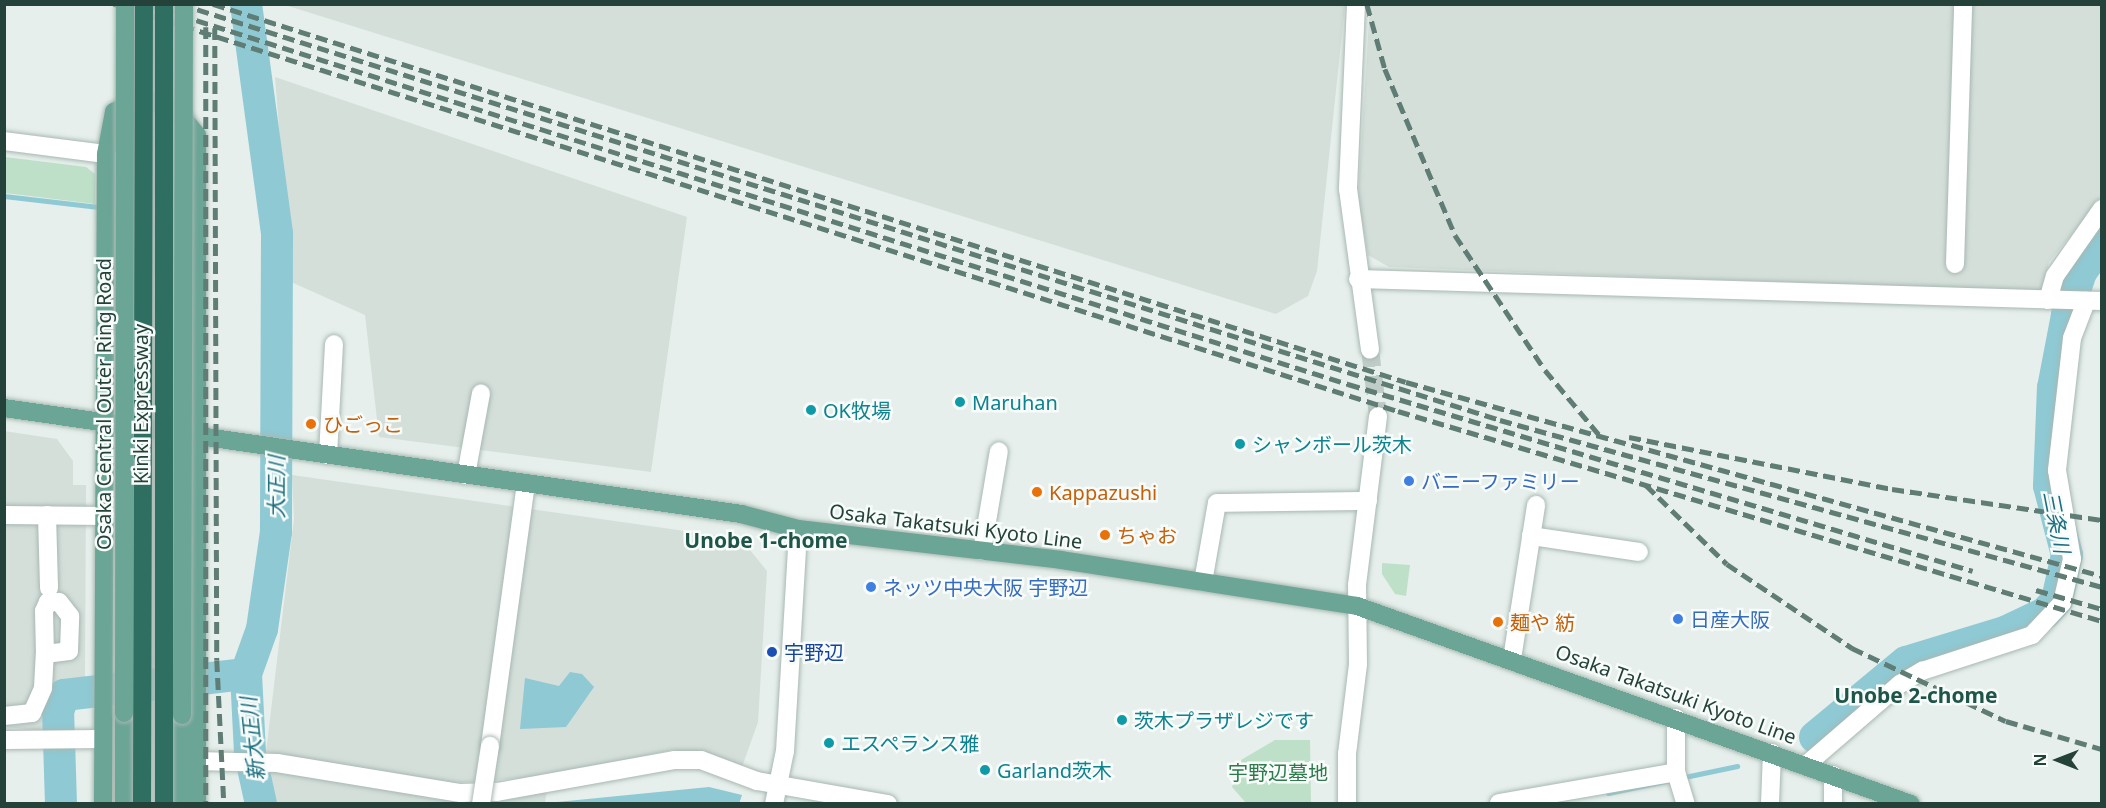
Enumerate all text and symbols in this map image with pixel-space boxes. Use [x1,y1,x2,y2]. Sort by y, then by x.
street label: Osaka Central Outer Ring Road [91,258,115,550]
street label: Kinki Expressway [128,324,152,484]
place label: Maruhan [972,390,1058,414]
marker: Maruhan [953,395,967,409]
place label: OK牧場 [823,398,891,422]
marker: OK牧場 [804,403,818,417]
place label: ひごっこ [323,412,403,436]
marker: ひごっこ [304,417,318,431]
place label: シャンボール茨木 [1252,432,1412,456]
marker: シャンボール茨木 [1233,437,1247,451]
water label: 大正川 [263,456,289,518]
place label: バニーファミリー [1421,469,1581,493]
marker: バニーファミリー [1402,474,1416,488]
place label: Kappazushi [1049,480,1157,504]
marker: Kappazushi [1030,485,1044,499]
water label: 三条川 [2039,489,2075,555]
street label: Osaka Takatsuki Kyoto Line [828,499,1084,553]
place label: ちゃお [1117,523,1177,547]
district label: Unobe 1-chome [684,527,848,553]
marker: ちゃお [1098,528,1112,542]
place label: ネッツ中央大阪 宇野辺 [883,575,1088,599]
marker: ネッツ中央大阪 宇野辺 [864,580,878,594]
place label: 日産大阪 [1690,607,1770,631]
place label: 麺や 紡 [1510,610,1575,634]
marker: 日産大阪 [1671,612,1685,626]
marker: 麺や 紡 [1491,615,1505,629]
street label: Osaka Takatsuki Kyoto Line [1552,639,1800,749]
place label: 宇野辺 [784,640,844,664]
marker: 宇野辺 [765,645,779,659]
district label: Unobe 2-chome [1834,682,1998,708]
water label: 新大正川 [235,696,269,782]
place label: 茨木プラザレジです [1134,708,1314,732]
marker: 茨木プラザレジです [1115,713,1129,727]
north arrow [2028,730,2088,790]
place label: エスペランス雅 [841,731,981,755]
marker: エスペランス雅 [822,736,836,750]
text: N [2029,754,2051,767]
place label: Garland茨木 [997,758,1112,782]
park label: 宇野辺墓地 [1228,760,1328,784]
marker: Garland茨木 [978,763,992,777]

